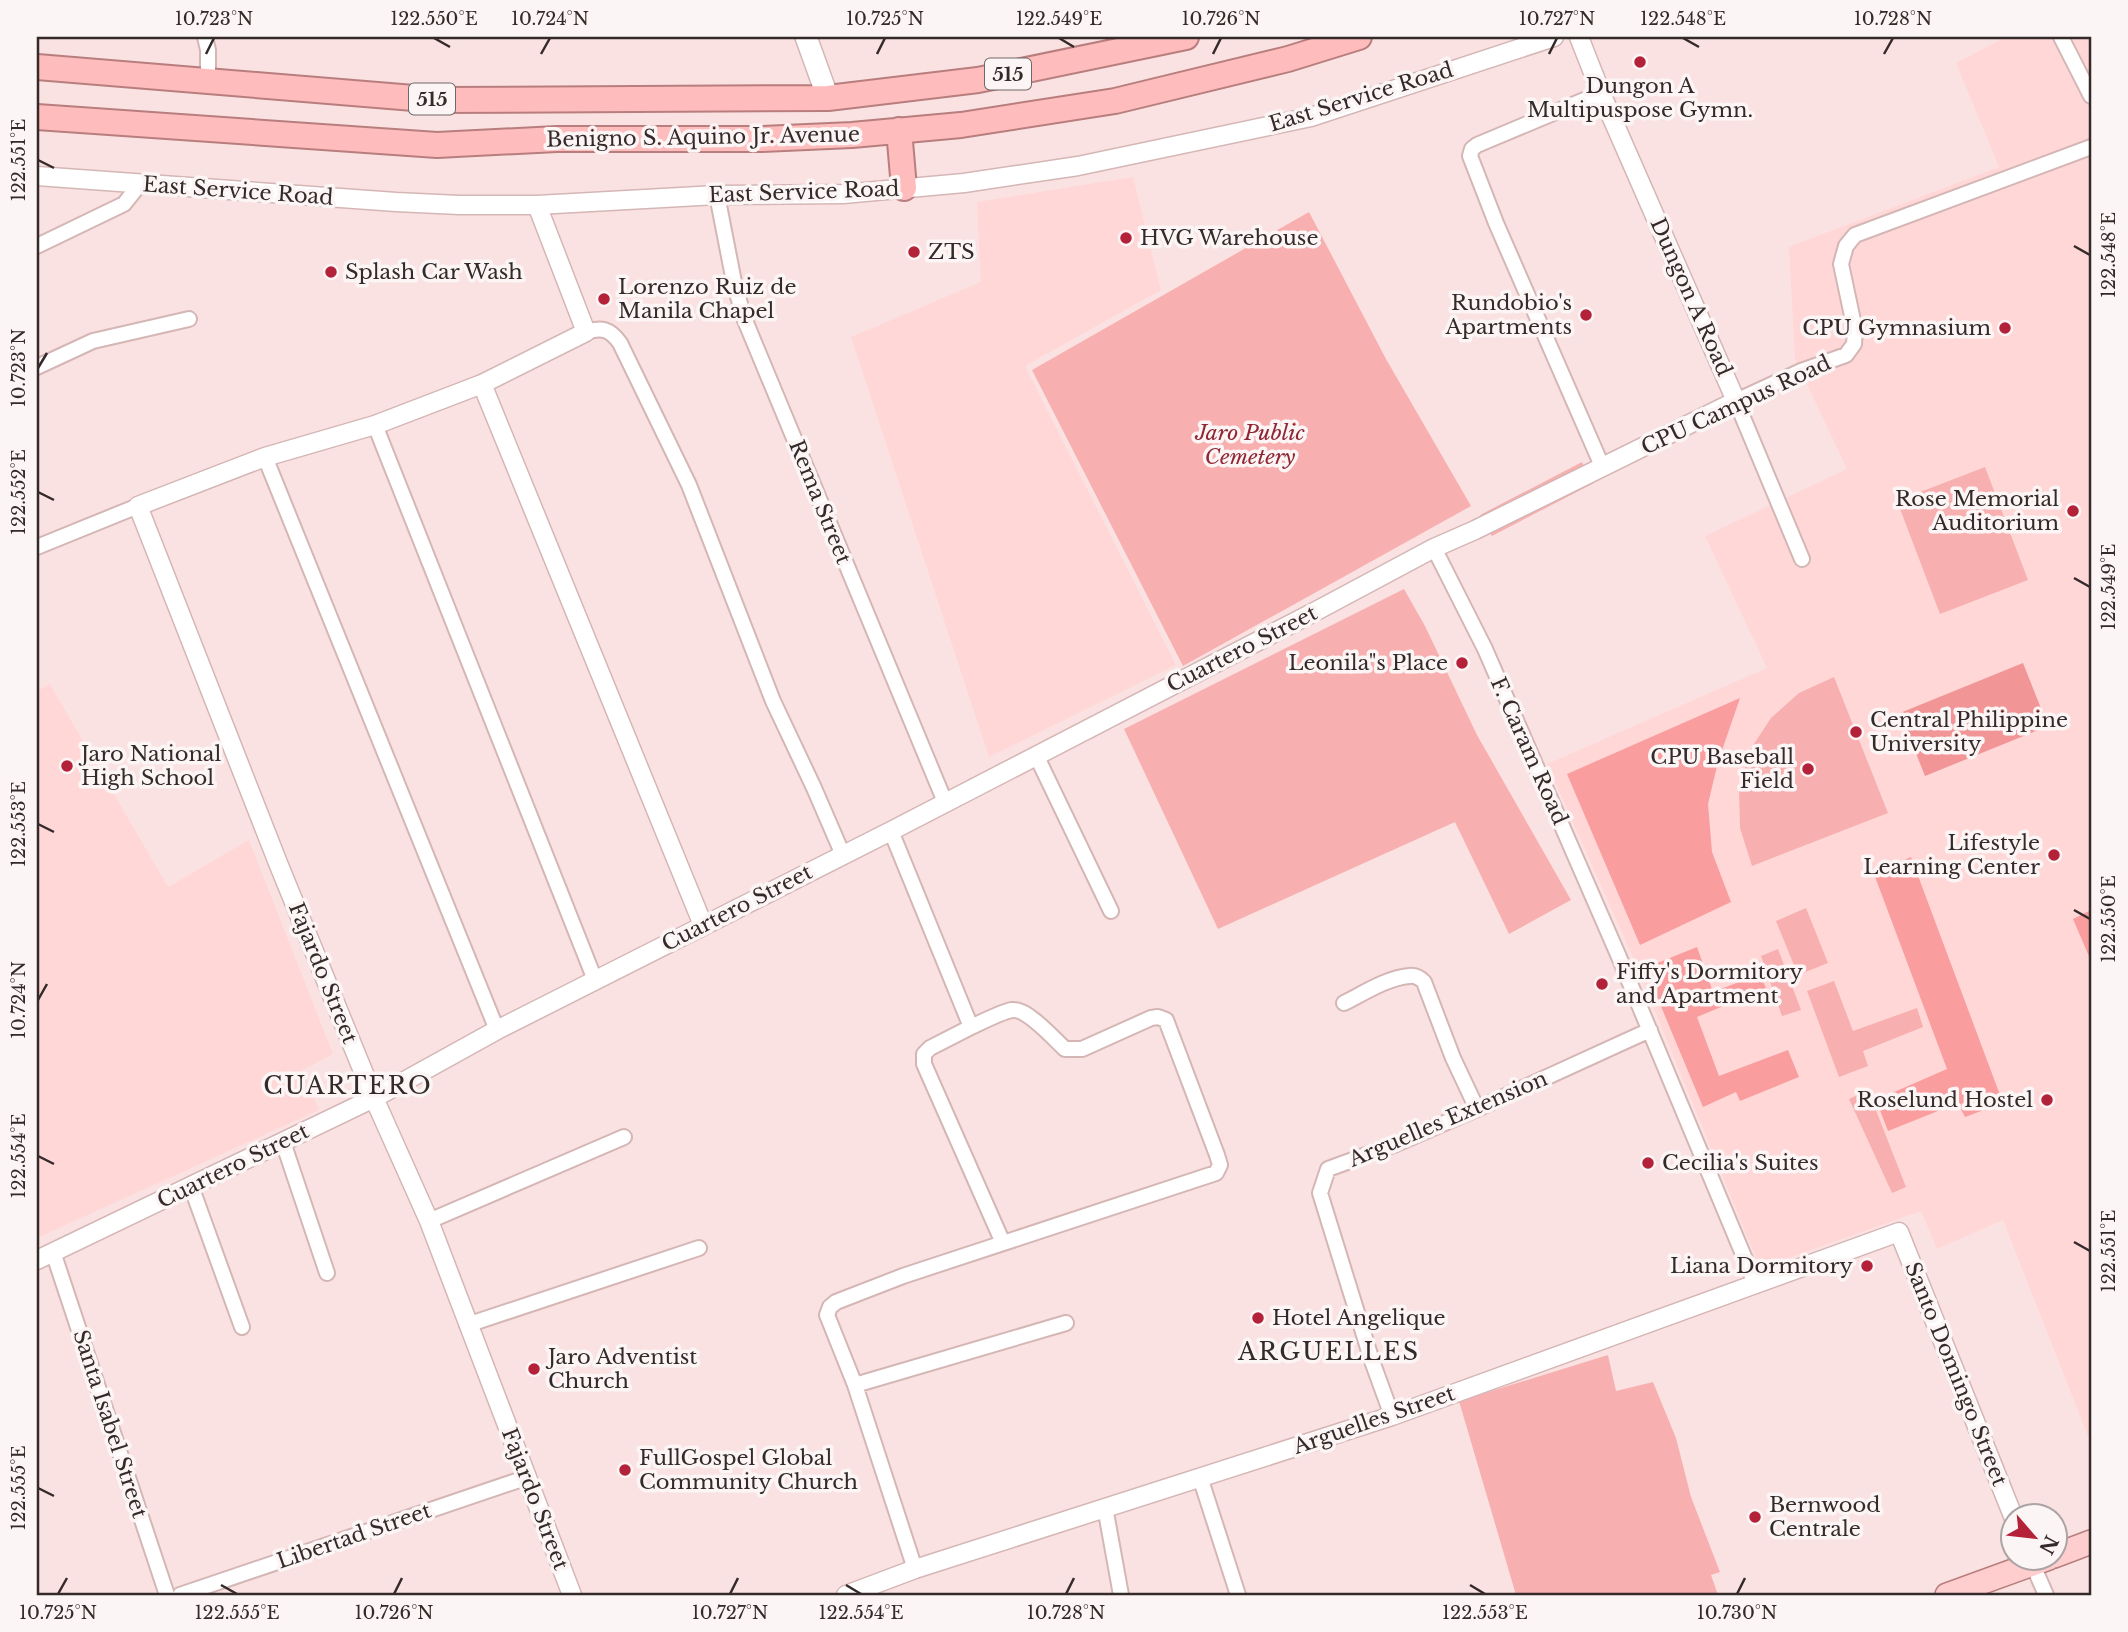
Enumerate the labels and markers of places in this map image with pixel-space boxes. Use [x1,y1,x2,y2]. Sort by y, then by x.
marker: Dungon A Multipuspose Gymn. [1632,54,1648,70]
place label: Dungon A Multipuspose Gymn. [1527,73,1753,123]
place label: HVG Warehouse [1140,225,1318,251]
marker: HVG Warehouse [1118,230,1134,246]
place label: ZTS [928,239,975,265]
marker: ZTS [906,244,922,260]
place label: Splash Car Wash [345,259,523,285]
marker: Splash Car Wash [323,264,339,280]
place label: Lorenzo Ruiz de Manila Chapel [618,274,796,324]
place label: Rundobio's Apartments [1444,290,1572,340]
marker: Lorenzo Ruiz de Manila Chapel [596,291,612,307]
marker: Rundobio's Apartments [1578,307,1594,323]
place label: CPU Gymnasium [1802,315,1991,341]
marker: CPU Gymnasium [1997,320,2013,336]
place label: Rose Memorial Auditorium [1895,486,2059,536]
marker: Rose Memorial Auditorium [2065,503,2081,519]
place label: Leonila"s Place [1288,650,1448,676]
marker: Leonila"s Place [1454,655,1470,671]
place label: Central Philippine University [1870,707,2068,757]
marker: Central Philippine University [1848,724,1864,740]
place label: Jaro National High School [78,741,221,791]
place label: CPU Baseball Field [1650,744,1794,794]
marker: Jaro National High School [59,758,75,774]
marker: CPU Baseball Field [1800,761,1816,777]
place label: Lifestyle Learning Center [1863,830,2040,880]
marker: Lifestyle Learning Center [2046,847,2062,863]
place label: Fiffy's Dormitory and Apartment [1616,959,1803,1009]
marker: Fiffy's Dormitory and Apartment [1594,976,1610,992]
place label: Roselund Hostel [1857,1087,2033,1113]
marker: Roselund Hostel [2039,1092,2055,1108]
place label: Cecilia's Suites [1662,1150,1819,1176]
marker: Cecilia's Suites [1640,1155,1656,1171]
place label: Liana Dormitory [1670,1253,1854,1279]
marker: Liana Dormitory [1859,1258,1875,1274]
place label: Hotel Angelique [1272,1305,1446,1331]
marker: Hotel Angelique [1250,1310,1266,1326]
place label: Jaro Adventist Church [545,1344,697,1394]
marker: Jaro Adventist Church [526,1361,542,1377]
place label: FullGospel Global Community Church [639,1445,858,1495]
marker: FullGospel Global Community Church [617,1462,633,1478]
place label: Bernwood Centrale [1769,1492,1880,1542]
marker: Bernwood Centrale [1747,1509,1763,1525]

